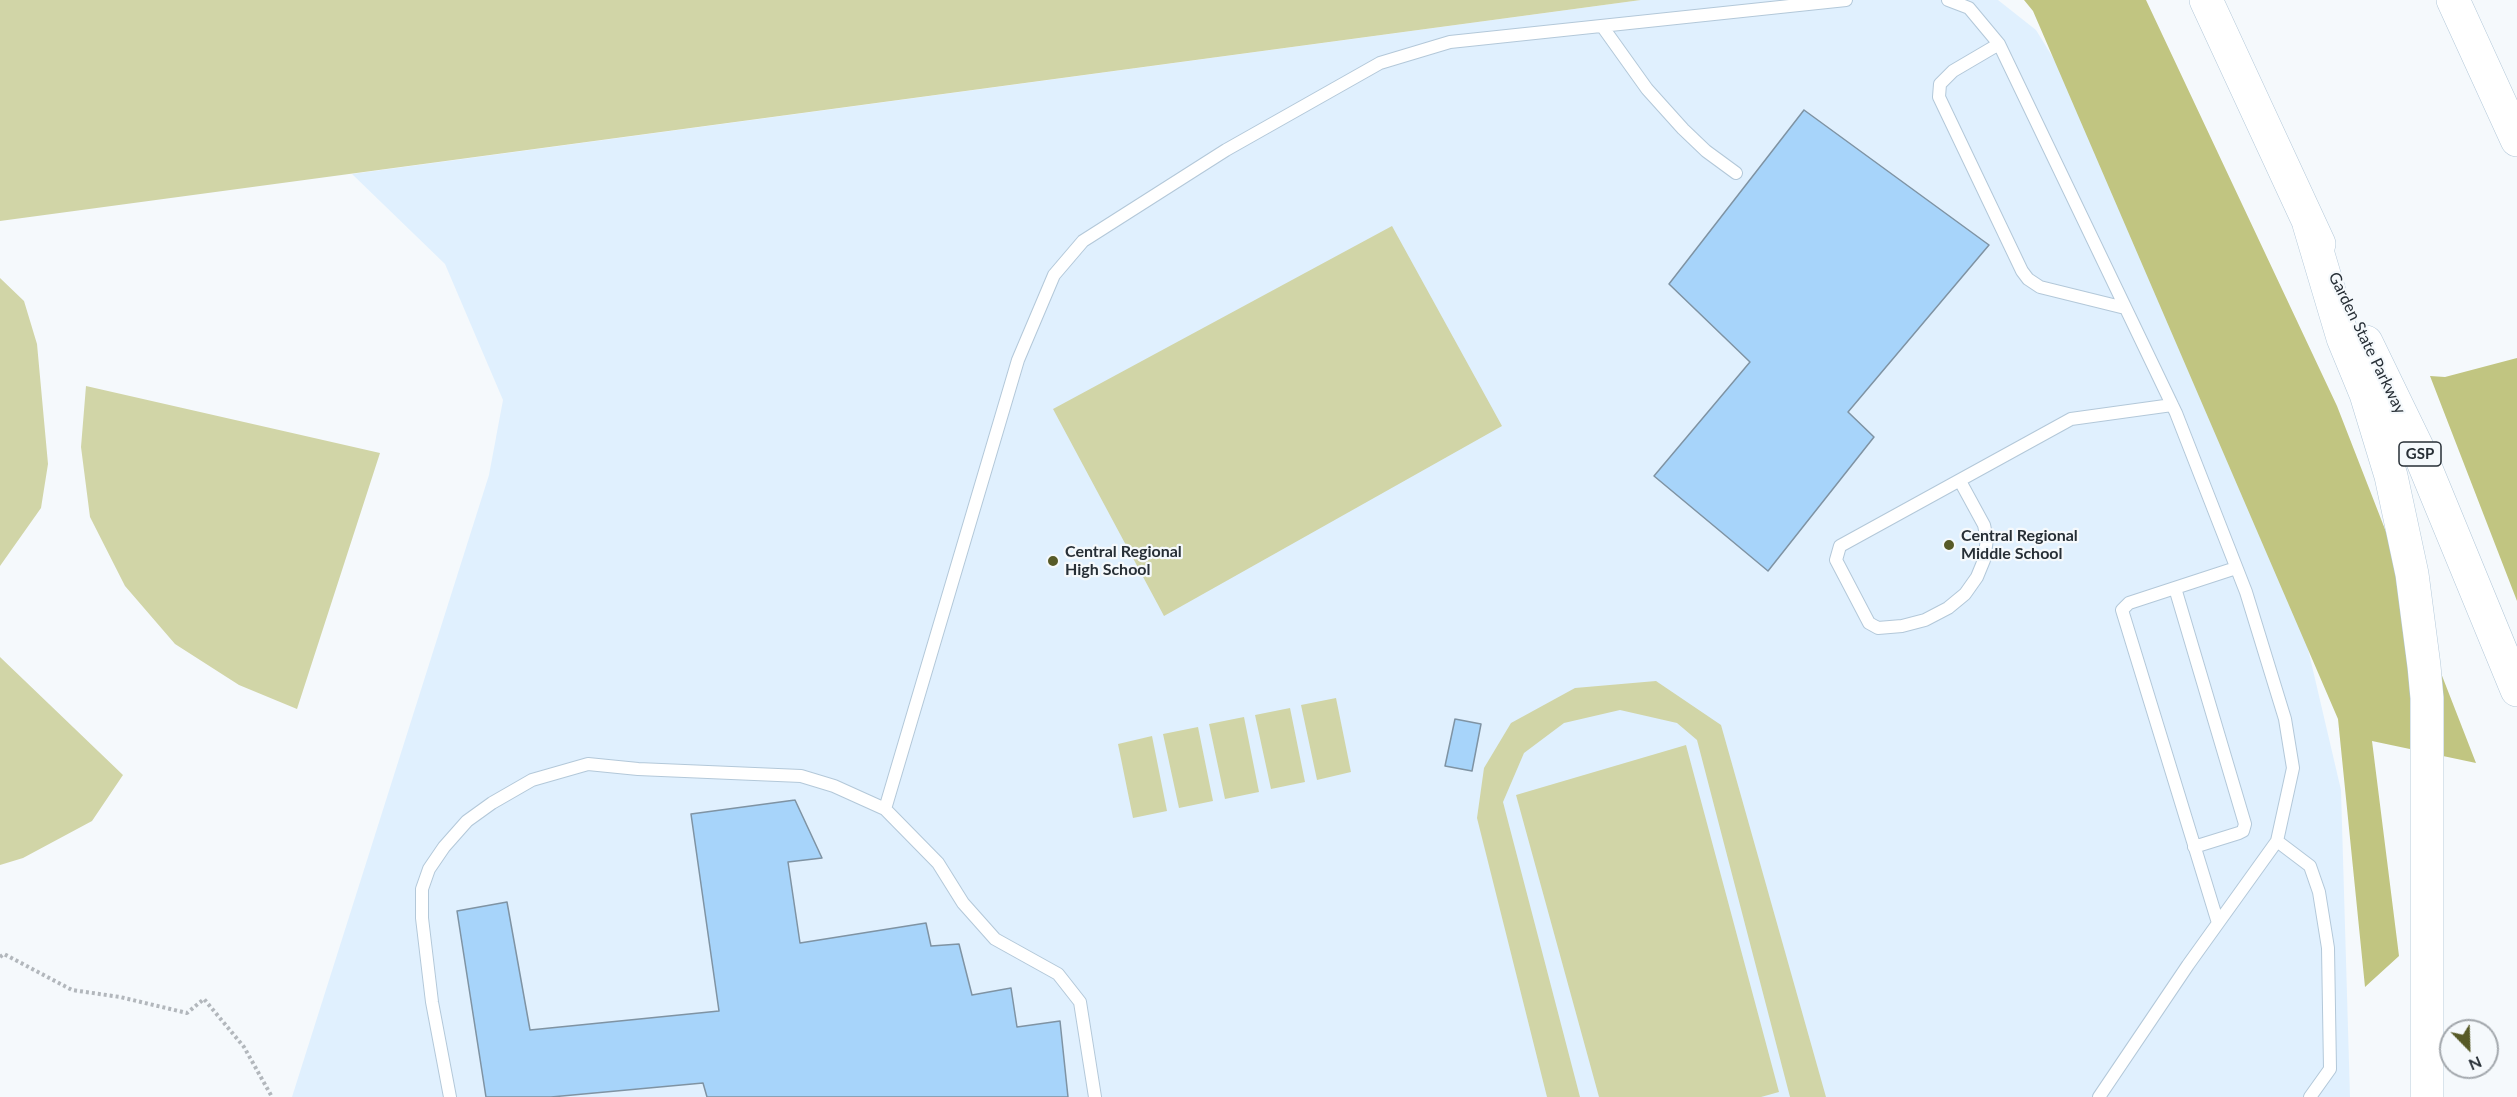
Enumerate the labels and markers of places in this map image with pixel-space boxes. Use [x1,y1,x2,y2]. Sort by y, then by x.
place label: Central Regional Middle School [1961,526,2078,564]
marker: Central Regional Middle School [1942,538,1956,552]
place label: Central Regional High School [1065,542,1182,580]
marker: Central Regional High School [1046,554,1060,568]

